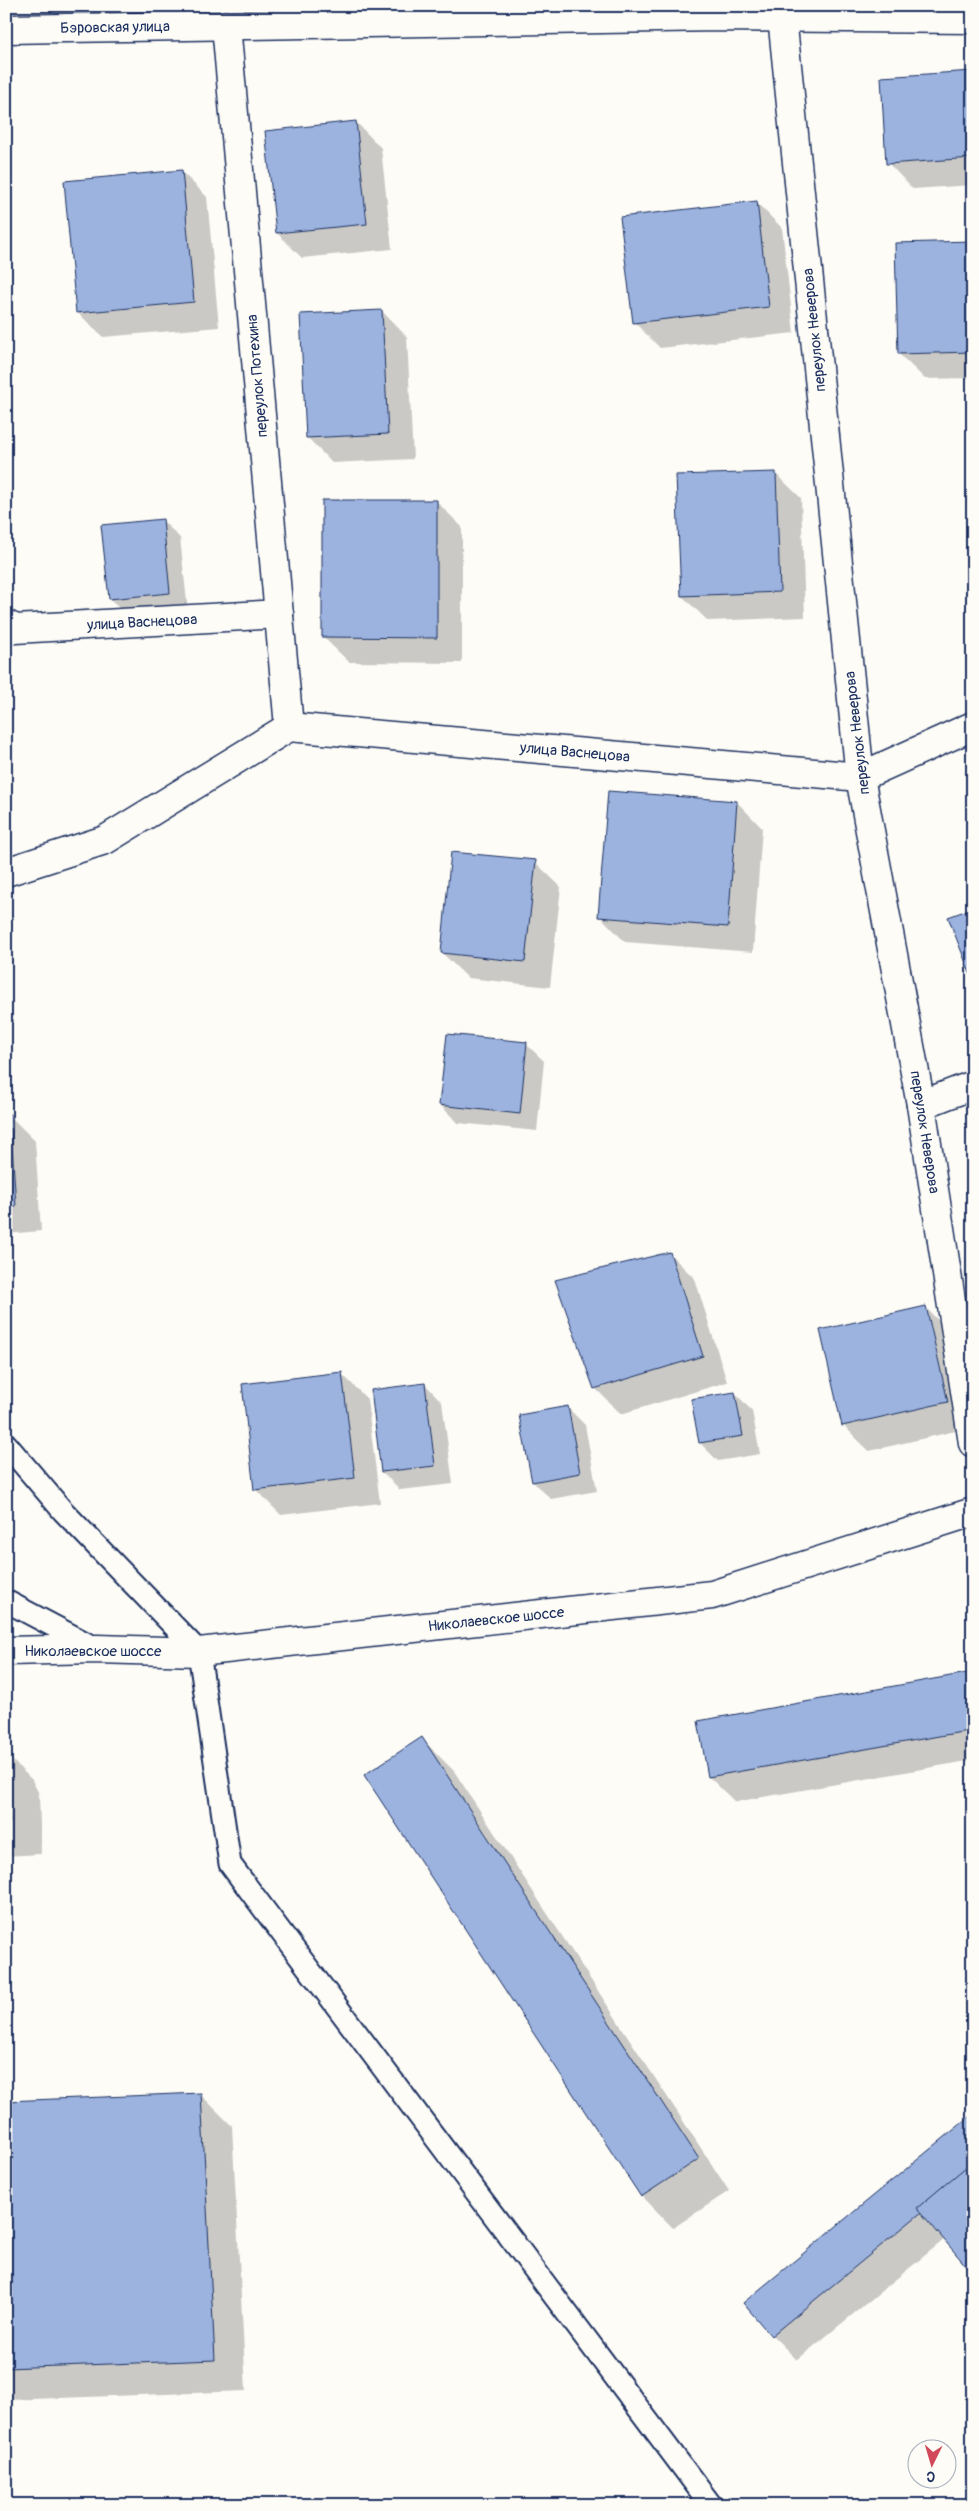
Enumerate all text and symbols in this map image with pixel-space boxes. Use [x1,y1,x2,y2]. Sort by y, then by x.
street label: Бэровская улица [60,17,170,38]
street label: переулок Неверова [799,267,830,393]
street label: переулок Потехина [243,314,272,438]
street label: улица Васнецова [85,610,198,635]
street label: переулок Неверова [841,670,874,796]
street label: улица Васнецова [518,738,631,767]
street label: переулок Неверова [905,1069,944,1195]
street label: Николаевское шоссе [427,1603,566,1636]
street label: Николаевское шоссе [25,1642,162,1661]
north arrow [906,2438,956,2488]
text: С [926,2468,936,2485]

